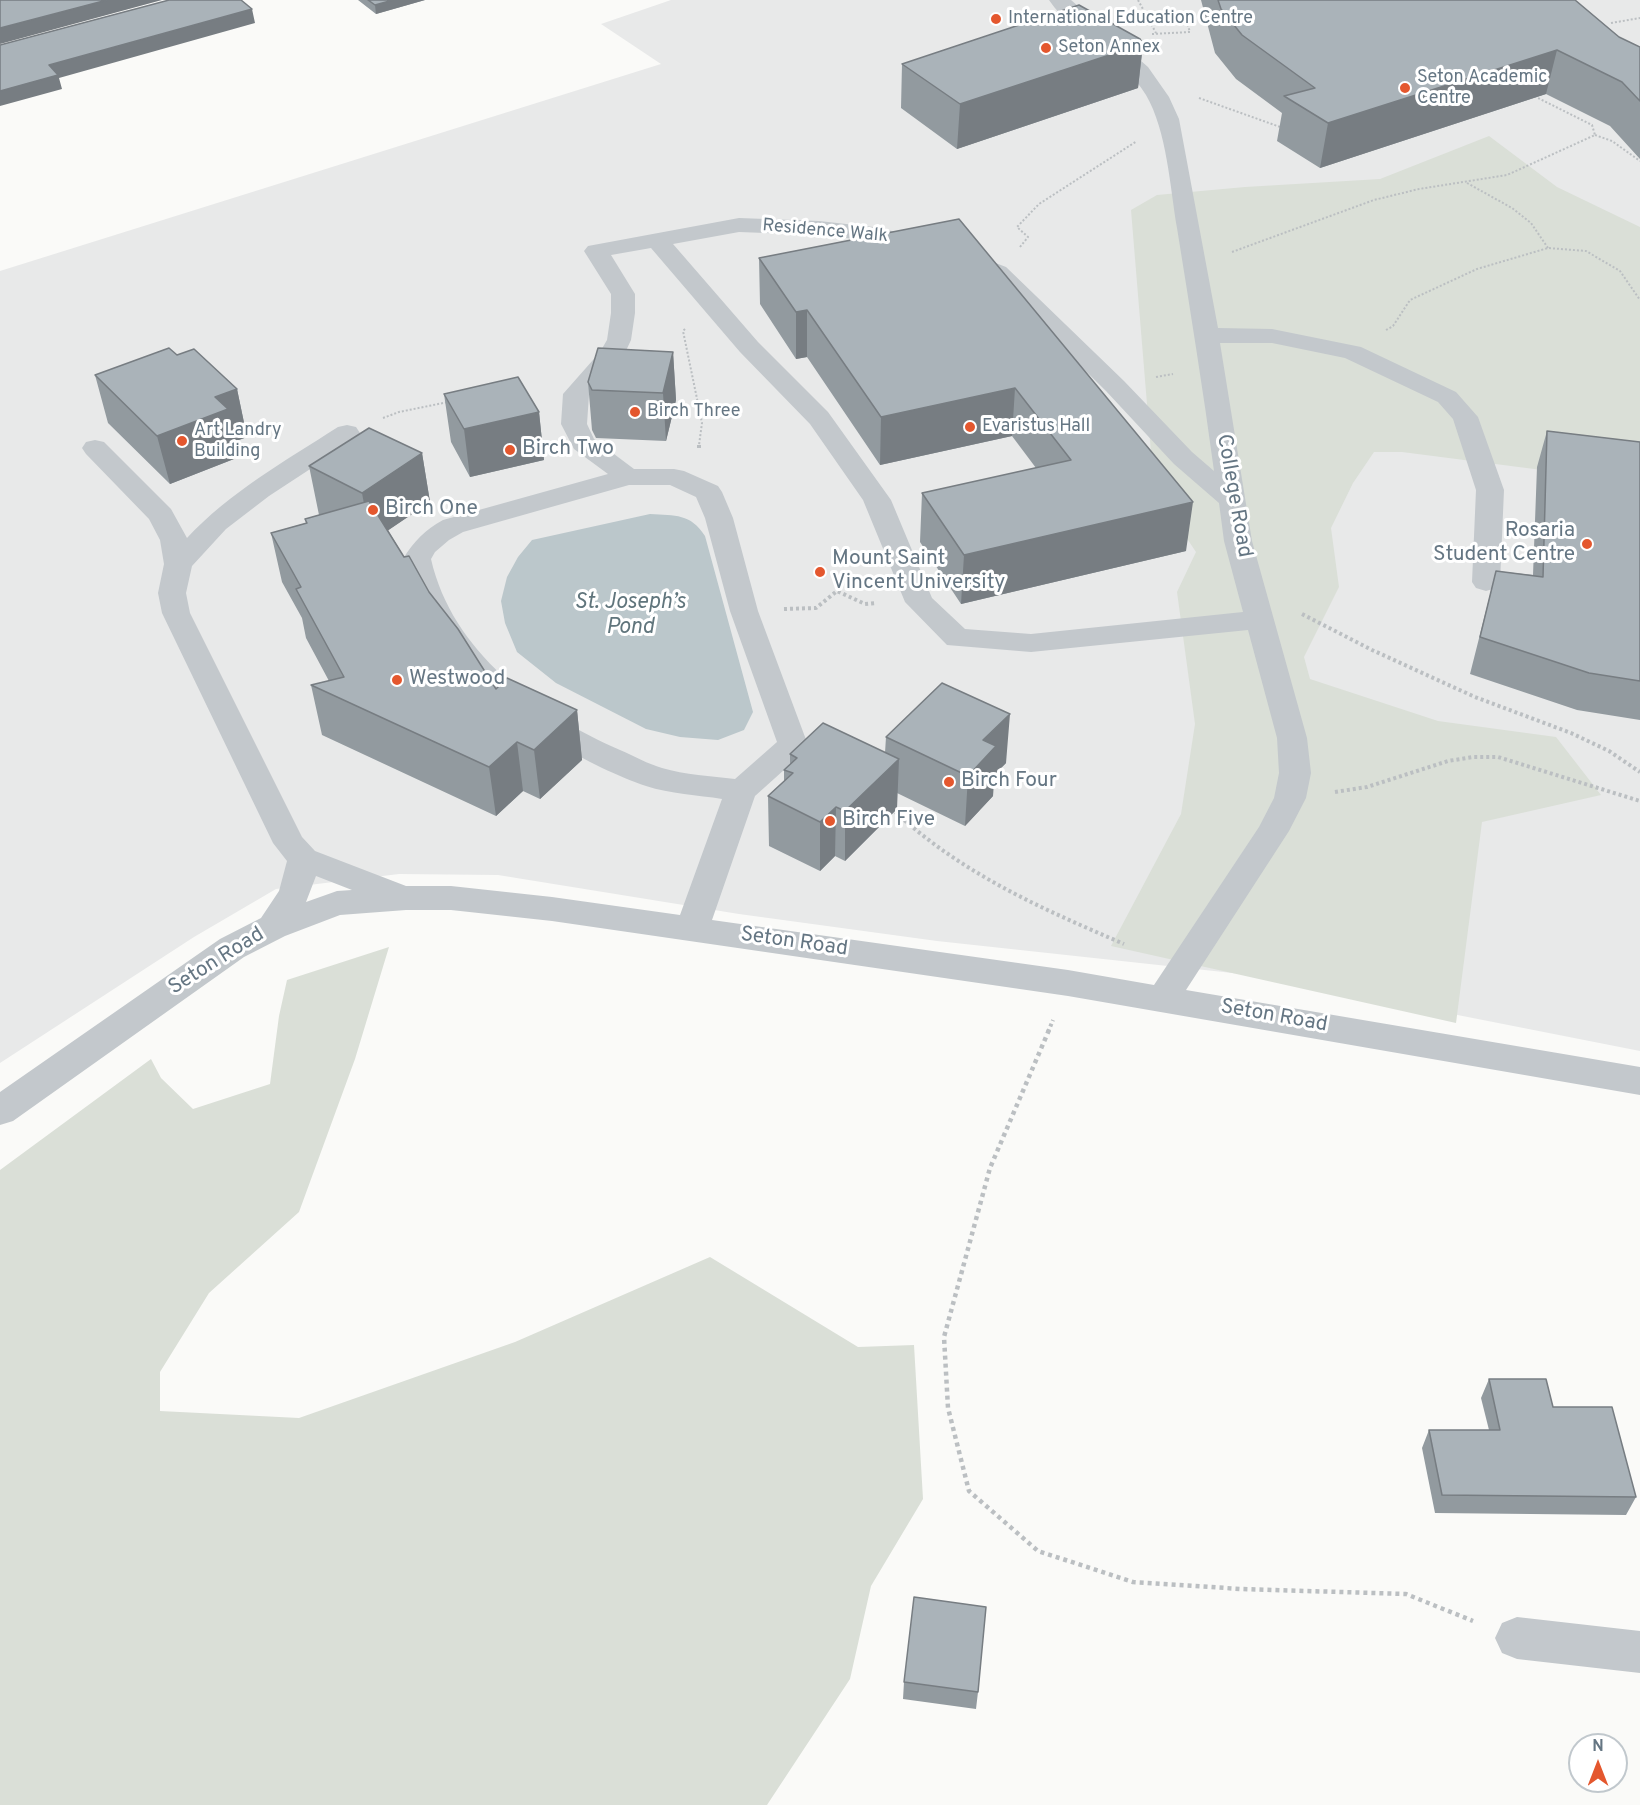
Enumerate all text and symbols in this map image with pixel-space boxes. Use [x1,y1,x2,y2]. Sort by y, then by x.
place label: International Education Centre [1008,8,1253,30]
marker: International Education Centre [989,12,1003,26]
place label: Seton Annex [1058,37,1160,59]
marker: Seton Annex [1039,41,1053,55]
place label: Seton Academic Centre [1417,67,1547,110]
marker: Seton Academic Centre [1398,81,1412,95]
street label: Residence Walk [761,216,889,248]
place label: Birch Three [647,401,740,423]
marker: Birch Three [628,405,642,419]
place label: Evaristus Hall [982,416,1090,438]
place label: Art Landry Building [194,420,281,462]
marker: Evaristus Hall [963,420,977,434]
street label: College Road [1210,432,1256,560]
marker: Art Landry Building [175,434,189,448]
place label: Birch Two [522,437,614,463]
marker: Birch Two [503,443,517,457]
place label: Birch One [385,497,478,523]
marker: Birch One [366,503,380,517]
place label: Rosaria Student Centre [1433,519,1575,569]
marker: Rosaria Student Centre [1580,537,1594,551]
place label: Mount Saint Vincent University [832,547,1005,597]
marker: Mount Saint Vincent University [813,565,827,579]
water label: St. Joseph’s Pond [574,591,686,642]
place label: Westwood [409,667,505,693]
marker: Westwood [390,673,404,687]
place label: Birch Four [961,769,1057,795]
marker: Birch Four [942,775,956,789]
place label: Birch Five [842,808,935,834]
marker: Birch Five [823,814,837,828]
street label: Seton Road [165,923,269,1001]
street label: Seton Road [739,923,849,963]
street label: Seton Road [1219,995,1329,1039]
north arrow [1568,1733,1628,1793]
text: N [1592,1737,1604,1757]

